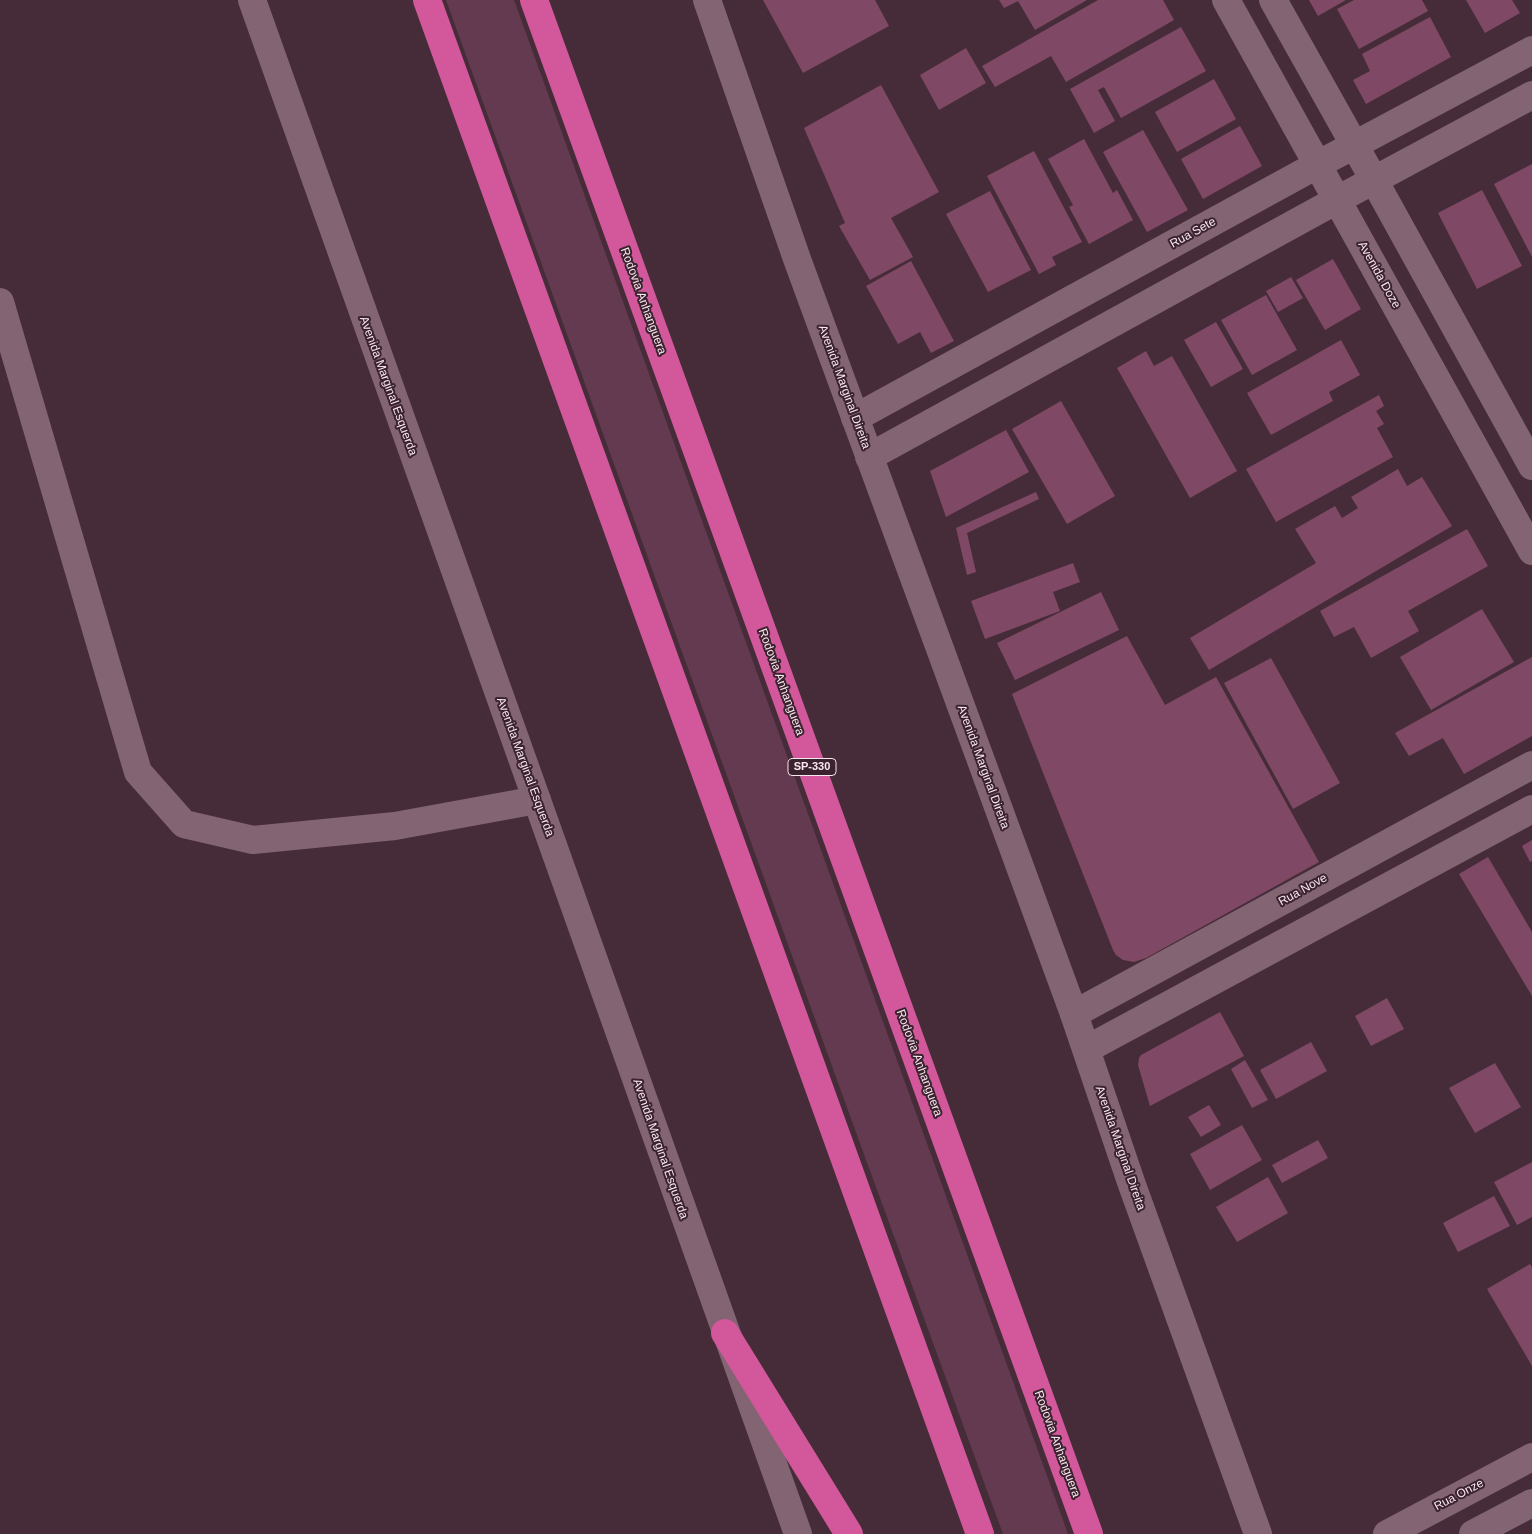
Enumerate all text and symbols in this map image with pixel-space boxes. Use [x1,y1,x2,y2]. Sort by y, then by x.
street label: Rua Sete [1168,215,1218,251]
street label: Avenida Doze [1355,239,1403,311]
street label: Rodovia Anhanguera [617,246,669,356]
street label: Avenida Marginal Esquerda [356,314,420,458]
street label: Avenida Marginal Direita [815,323,873,451]
street label: Rodovia Anhanguera [755,627,807,737]
street label: Avenida Marginal Esquerda [493,695,557,839]
street label: Avenida Marginal Direita [954,703,1012,831]
road number: SP-330 [788,759,836,776]
street label: Rua Nove [1276,871,1330,909]
street label: Rodovia Anhanguera [893,1008,945,1118]
street label: Avenida Marginal Esquerda [629,1077,691,1221]
street label: Avenida Marginal Direita [1092,1084,1148,1212]
street label: Rodovia Anhanguera [1031,1389,1083,1499]
street label: Rua Onze [1432,1476,1486,1514]

